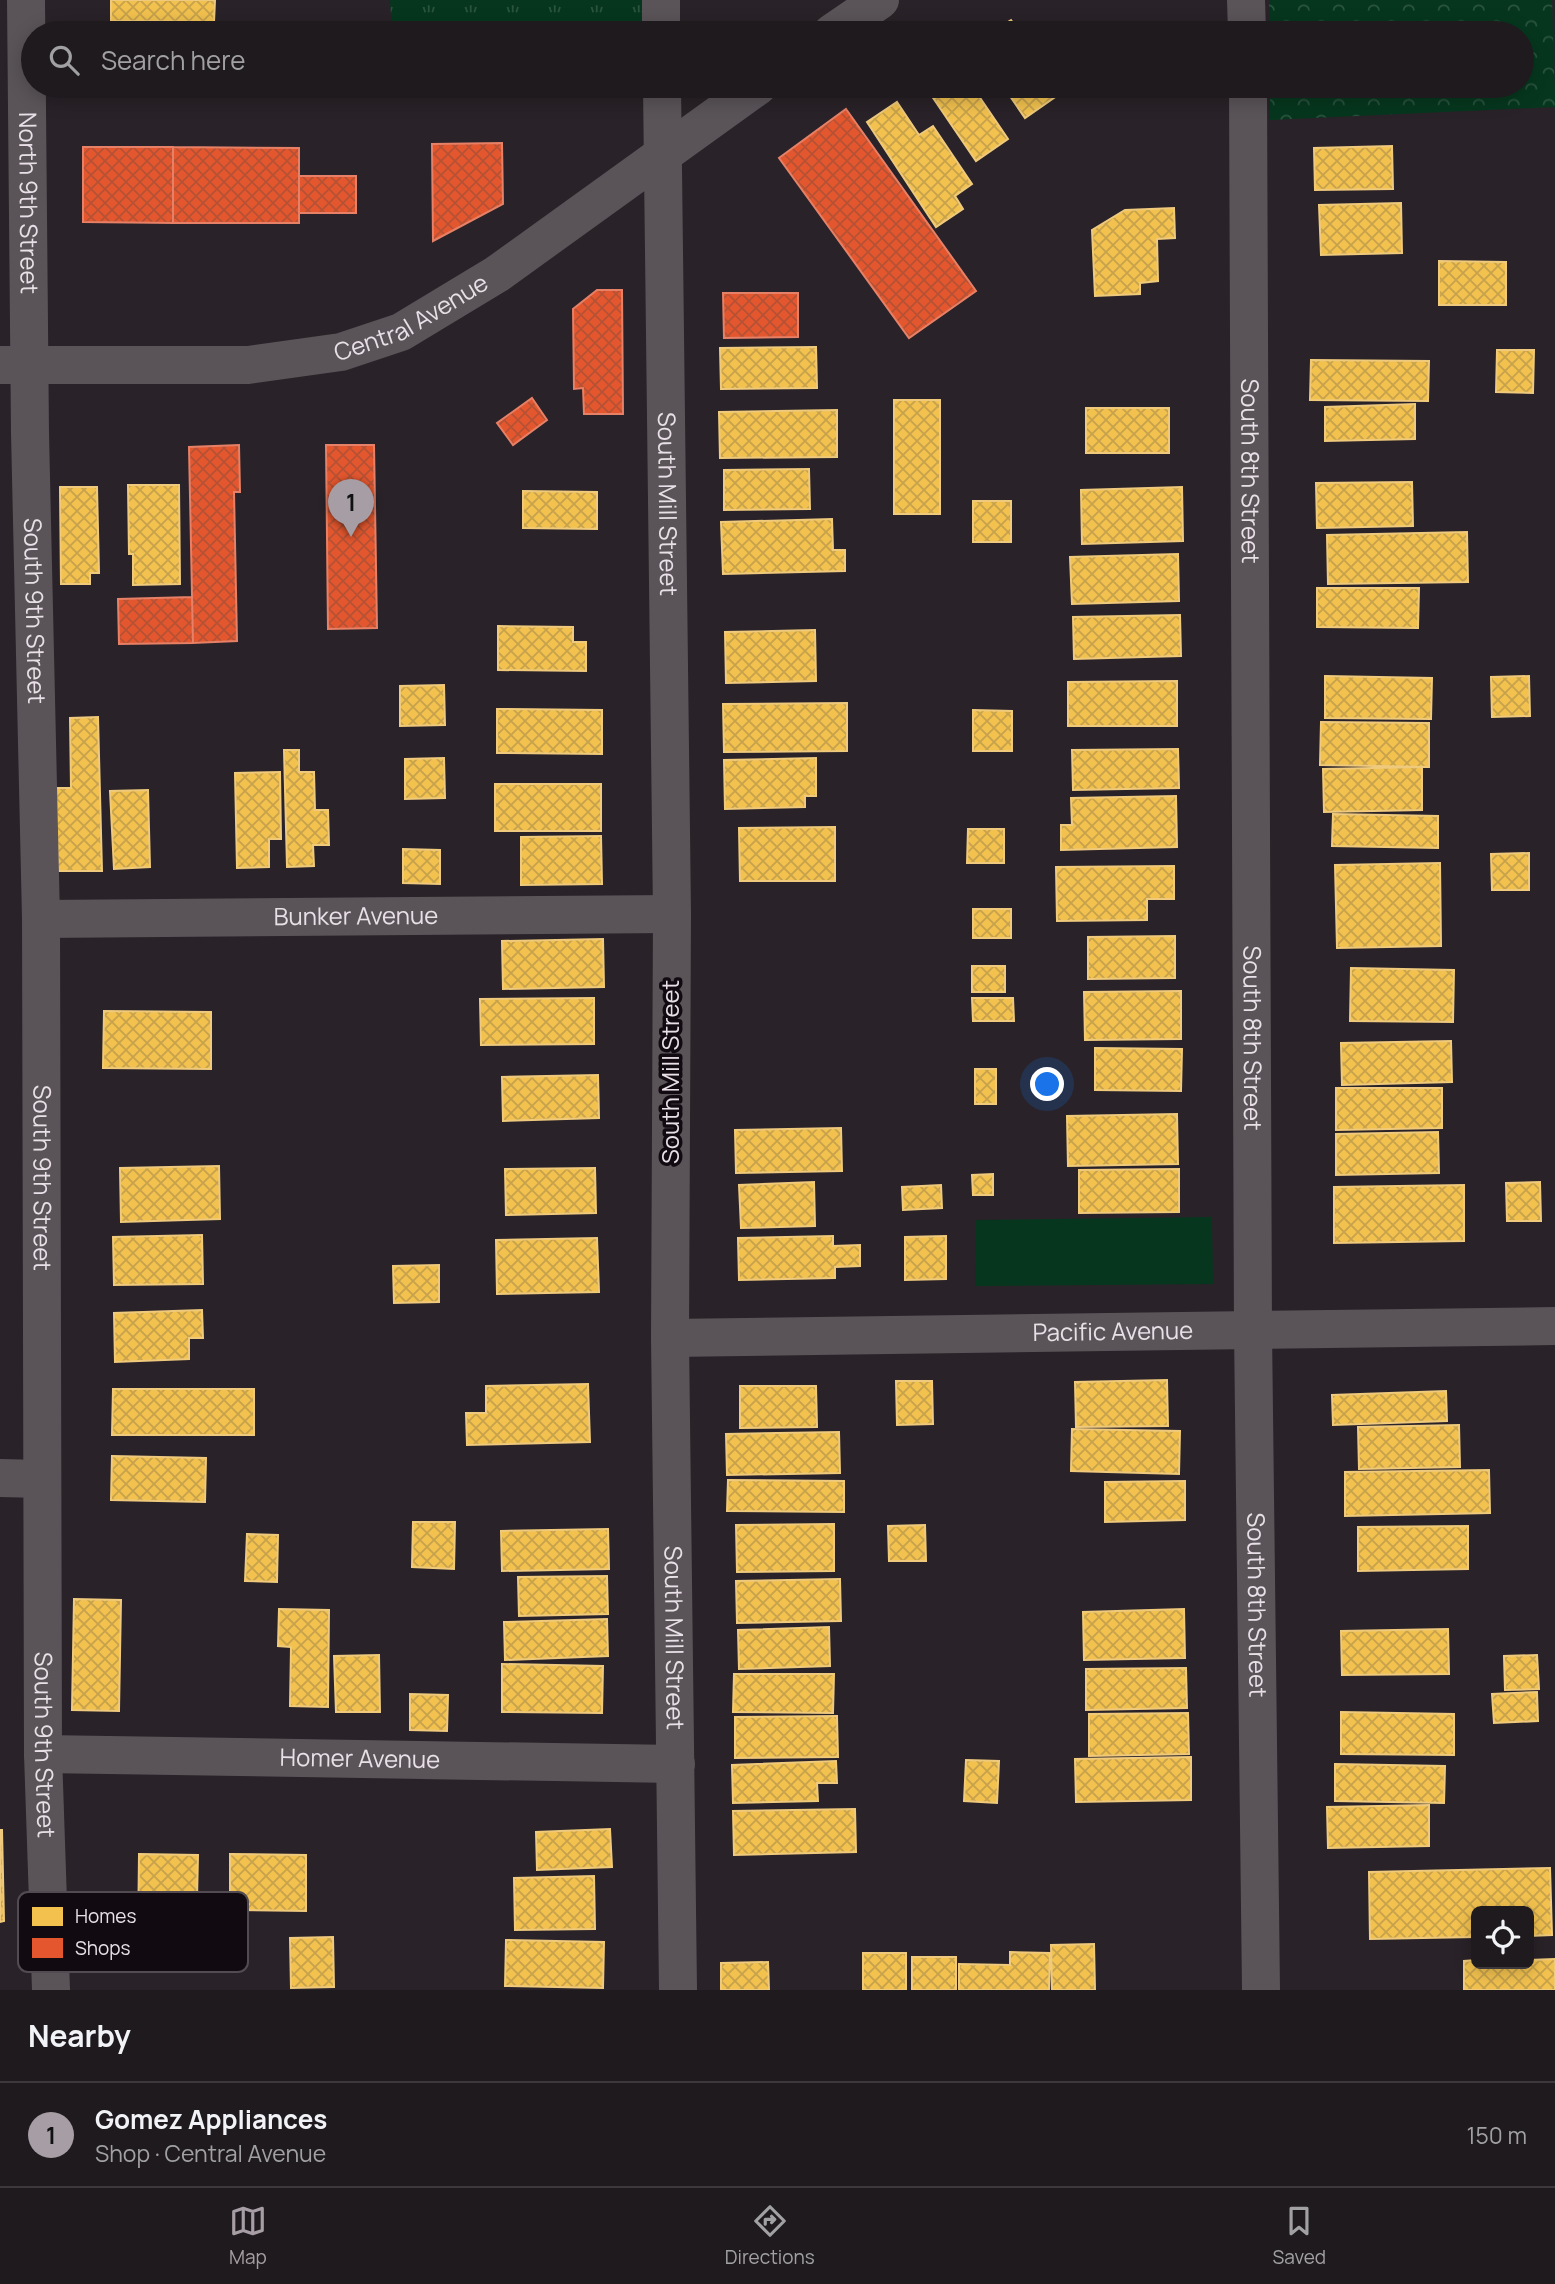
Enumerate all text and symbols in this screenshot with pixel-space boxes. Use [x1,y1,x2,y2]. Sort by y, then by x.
search box [21,21,1534,98]
icon: search [45,41,83,79]
text: Search here [101,42,246,78]
street label: North 9th Street [12,112,47,294]
street label: Central Avenue [329,265,494,368]
street label: South 8th Street [1234,378,1268,564]
street label: South Mill Street [651,412,686,596]
pin: 1 [328,479,374,537]
street label: South 9th Street [17,517,54,704]
street label: Bunker Avenue [274,898,438,932]
street label: South 8th Street [1236,945,1270,1131]
street label: South Mill Street [653,980,686,1164]
your location [1030,1067,1064,1101]
street label: South 9th Street [26,1085,60,1271]
street label: Pacific Avenue [1032,1313,1193,1348]
street label: South 8th Street [1240,1512,1275,1698]
street label: South Mill Street [658,1546,693,1730]
street label: South 9th Street [28,1652,64,1838]
street label: Homer Avenue [279,1740,441,1775]
legend [18,1892,248,1972]
text: Homes [75,1903,136,1929]
map controls [1471,1906,1534,1969]
button: locate [1471,1906,1534,1969]
text: Shops [75,1935,130,1961]
text: Nearby [28,2015,131,2056]
text: Gomez Appliances [95,2101,327,2137]
text: 1 [46,2119,56,2151]
text: 150 m [1467,2119,1527,2151]
text: Shop · Central Avenue [95,2137,326,2169]
tab: Map [229,2202,267,2270]
tab: Directions [725,2202,815,2270]
tab: Saved [1273,2202,1326,2270]

